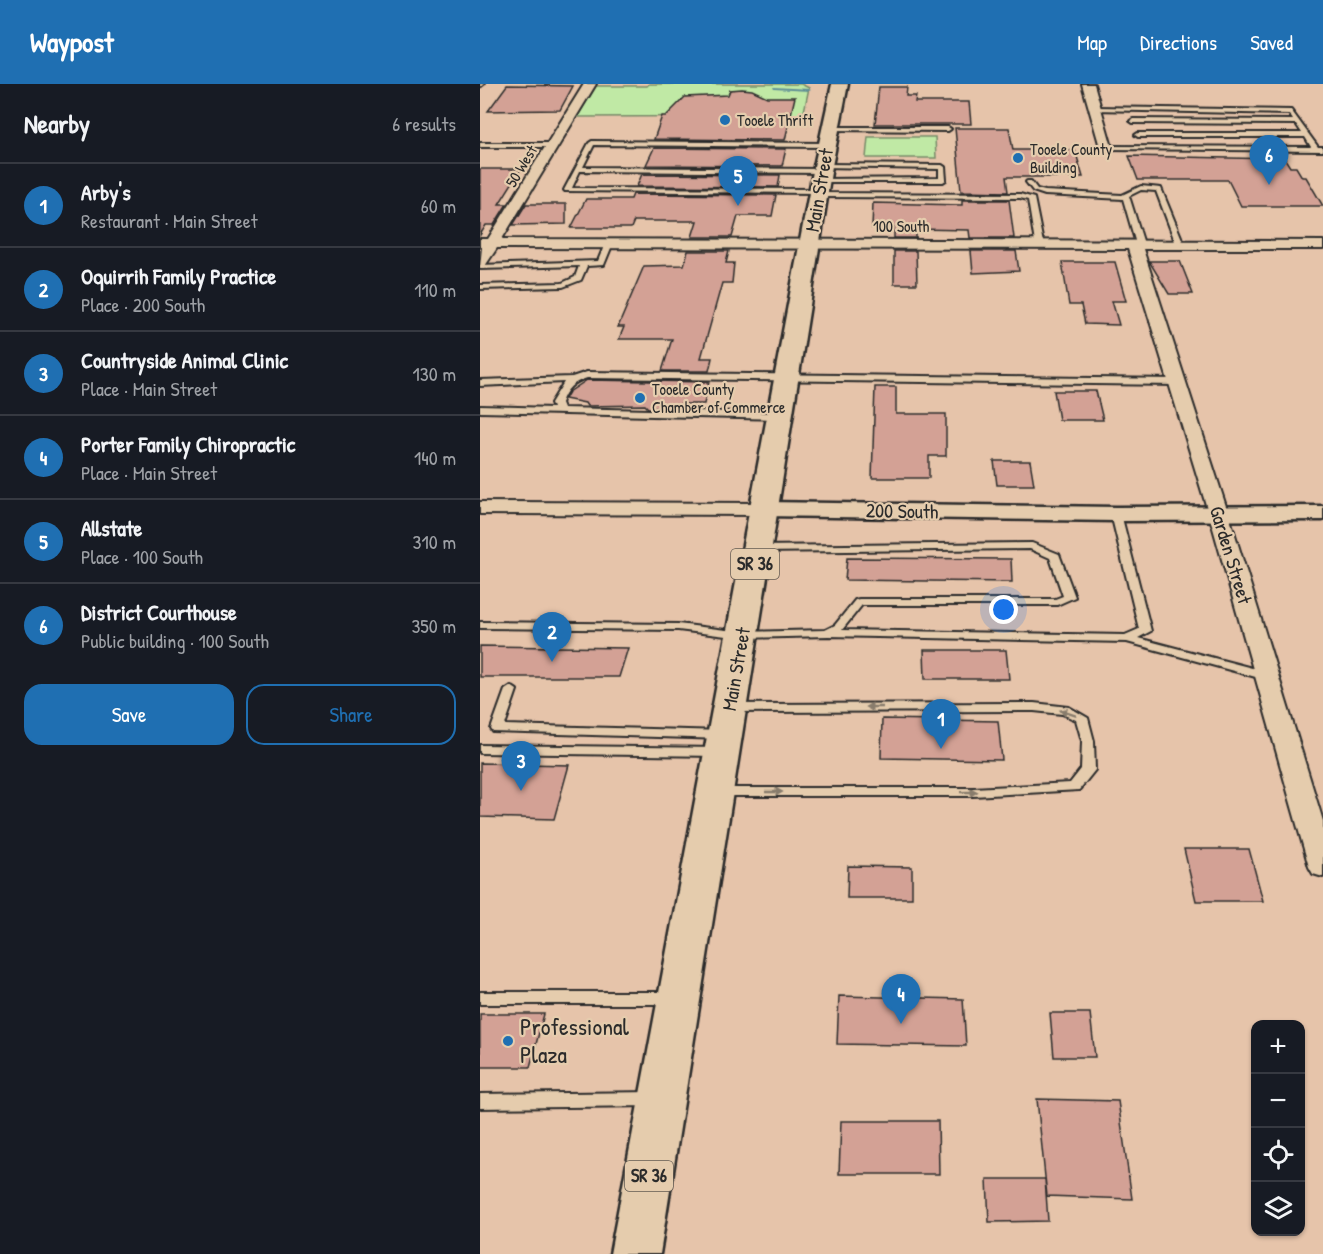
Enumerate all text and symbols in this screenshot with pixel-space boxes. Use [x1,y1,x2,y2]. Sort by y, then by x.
text: Waypost [30,23,114,61]
text: Map [1077,28,1107,57]
text: Directions [1140,28,1217,57]
text: Saved [1250,28,1293,57]
text: Nearby [24,106,90,141]
place label: Tooele Thrift [737,109,814,131]
text: 6 results [392,110,456,137]
marker: Tooele Thrift [718,113,732,127]
pin: 6 [1250,135,1288,185]
place label: Tooele County Building [1030,138,1112,178]
street label: 50 West [500,140,542,191]
street label: Main Street [798,145,839,234]
marker: Tooele County Building [1011,151,1025,165]
pin: 5 [718,156,758,206]
text: Arby's [81,177,131,207]
text: 1 [40,192,47,219]
text: 60 m [421,192,456,219]
text: Restaurant · Main Street [81,207,258,234]
street label: 100 South [873,215,929,237]
text: Oquirrih Family Practice [81,261,276,291]
text: 2 [39,276,48,303]
text: 110 m [414,276,456,303]
text: Place · 200 South [81,291,205,318]
text: Countryside Animal Clinic [81,345,288,375]
text: 3 [39,360,48,387]
text: 130 m [413,360,456,387]
text: Place · Main Street [81,375,217,402]
place label: Tooele County Chamber of Commerce [652,378,786,418]
marker: Tooele County Chamber of Commerce [633,391,647,405]
text: Porter Family Chiropractic [81,429,295,459]
text: 4 [40,444,47,471]
text: 140 m [414,444,456,471]
text: Place · Main Street [81,459,217,486]
street label: 200 South [866,496,938,525]
street label: Garden Street [1204,503,1259,608]
text: Allstate [81,513,142,543]
text: 5 [39,528,48,555]
text: 310 m [413,528,456,555]
text: Place · 100 South [81,543,203,570]
road number: SR 36 [731,549,779,579]
your location [989,595,1018,624]
text: District Courthouse [81,597,237,627]
text: 6 [40,612,47,639]
text: 350 m [411,612,456,639]
pin: 2 [532,612,572,662]
street label: Main Street [715,624,756,713]
text: Public building · 100 South [81,627,269,654]
button: Save [24,684,234,745]
button: Share [246,684,456,745]
pin: 1 [922,700,960,749]
one-way arrow [864,702,883,712]
one-way arrow [1059,707,1077,717]
pin: 3 [502,742,540,791]
one-way arrow [764,787,783,797]
one-way arrow [959,787,978,797]
pin: 4 [882,974,920,1024]
place label: Professional Plaza [520,1010,629,1070]
map controls [1251,1020,1305,1236]
button: + [1251,1020,1305,1074]
marker: Professional Plaza [501,1034,515,1048]
button: − [1251,1074,1305,1128]
button: locate [1251,1128,1305,1182]
road number: SR 36 [625,1161,673,1191]
button: layers [1251,1182,1305,1236]

